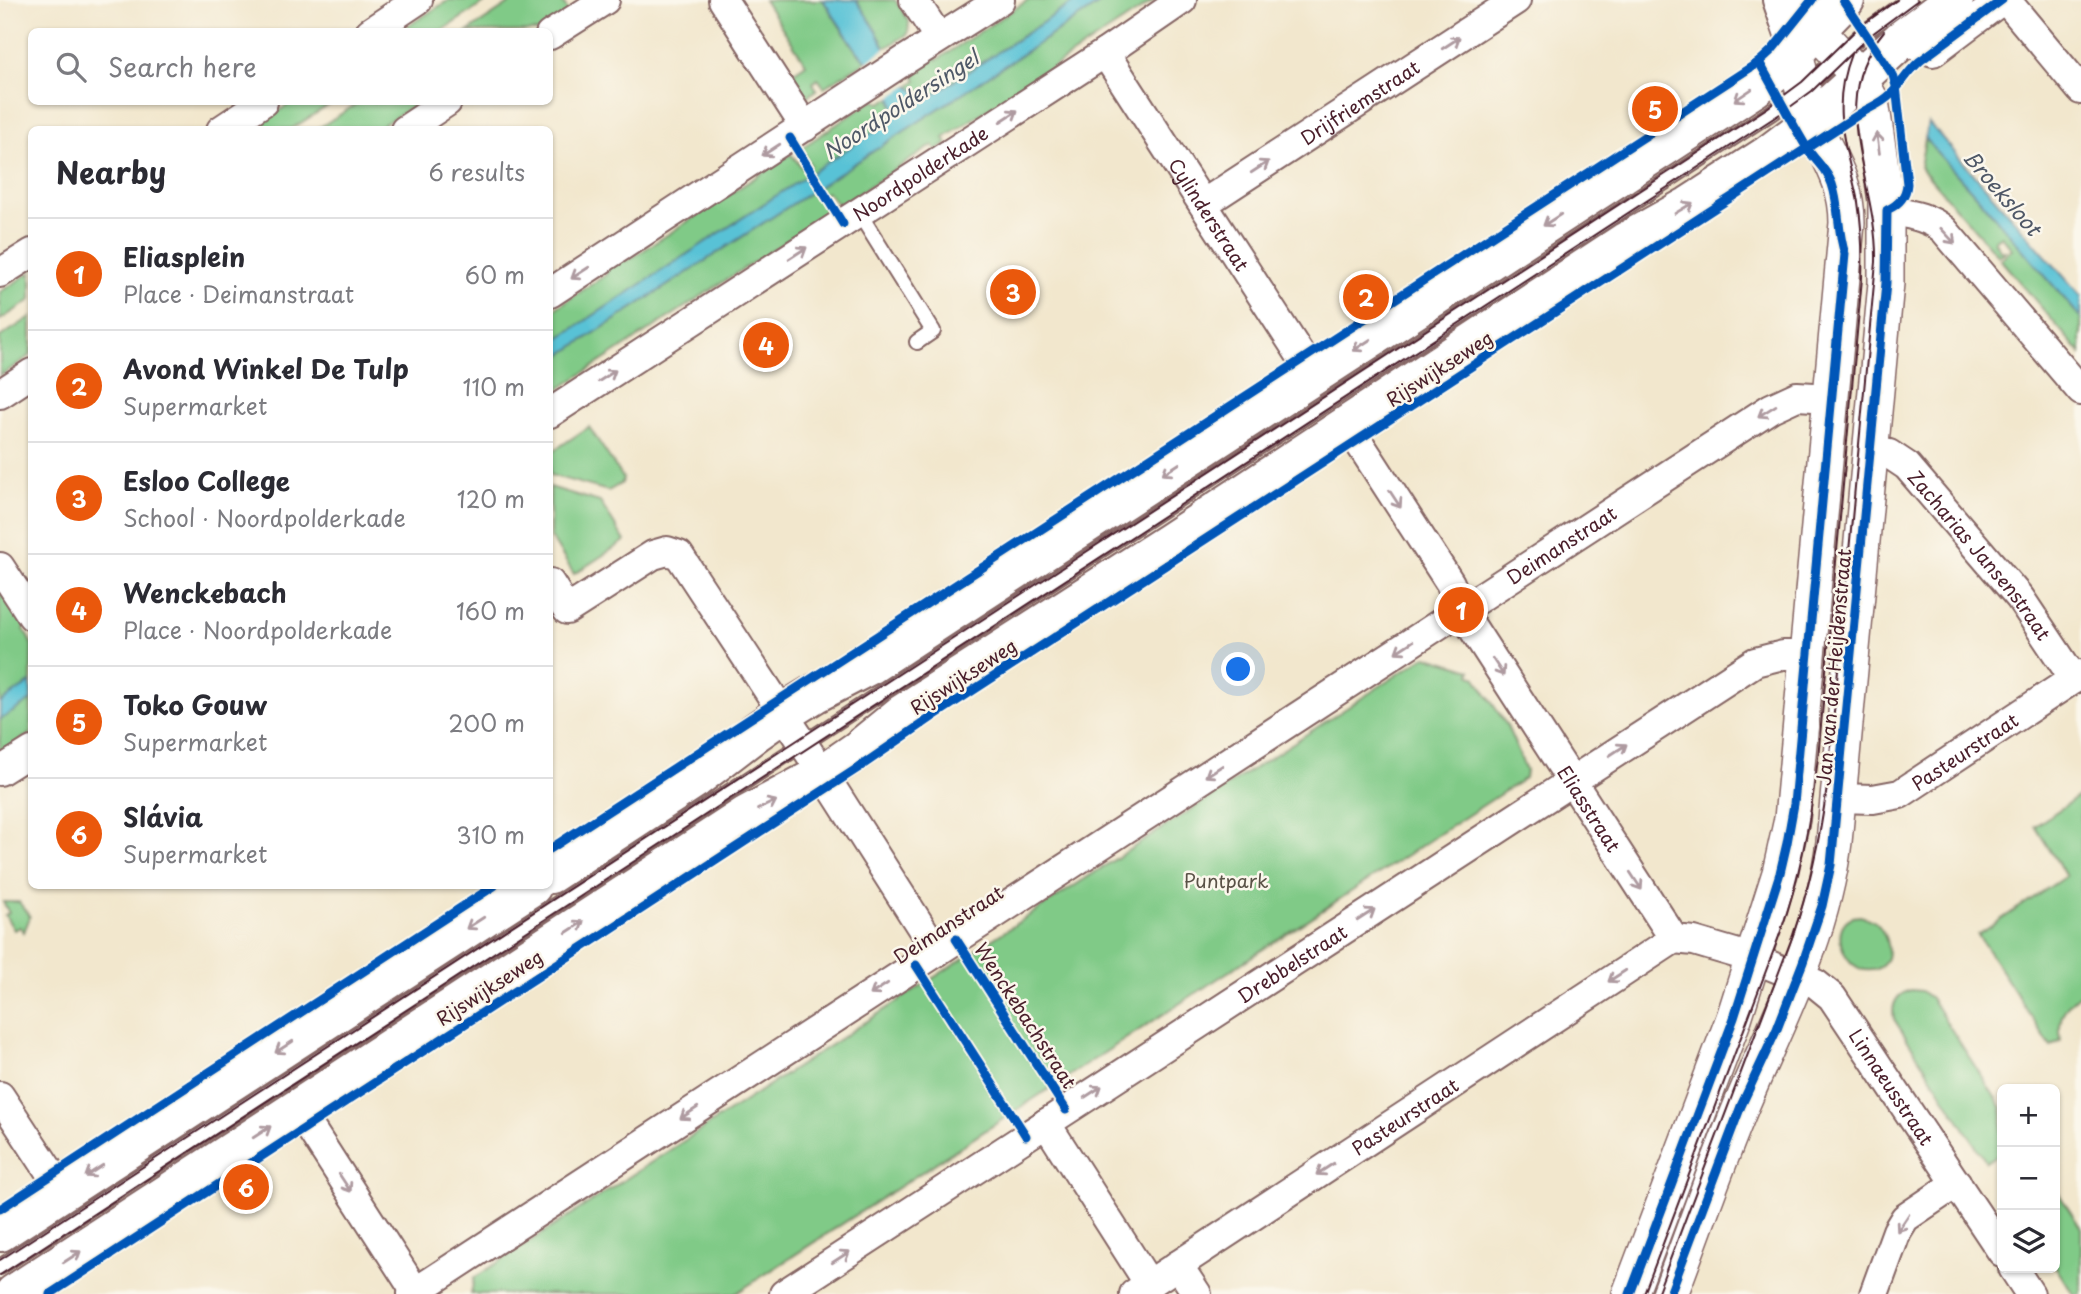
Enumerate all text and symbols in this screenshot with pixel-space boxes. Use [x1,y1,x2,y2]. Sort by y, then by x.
search box [28,28,553,105]
one-way arrow [1440,35,1460,49]
water label: Noordpoldersingel [816,40,987,166]
text: Search here [108,47,257,86]
icon: search [52,48,90,86]
street label: Drijfriemstraat [1295,53,1425,151]
pin: 5 [1632,83,1678,135]
one-way arrow [1734,88,1753,103]
one-way arrow [999,108,1019,122]
street label: Noordpolderkade [847,119,993,227]
one-way arrow [1871,132,1884,154]
one-way arrow [762,142,781,157]
water label: Broeksloot [1956,142,2051,244]
text: Nearby [56,149,166,194]
street label: Cylinderstraat [1162,152,1256,277]
text: 6 results [429,154,525,189]
one-way arrow [1250,159,1269,174]
one-way arrow [1674,201,1694,215]
one-way arrow [1543,213,1563,227]
one-way arrow [1940,227,1956,245]
text: Eliasplein [123,237,245,276]
one-way arrow [788,246,807,260]
text: 1 [74,257,85,292]
text: 60 m [465,257,525,292]
pin: 3 [990,266,1036,318]
one-way arrow [571,267,591,281]
pin: 2 [1343,271,1389,323]
text: Place · Deimanstraat [123,276,354,311]
pin: 4 [743,319,789,371]
street label: Rijswijkseweg [1380,323,1498,413]
one-way arrow [1353,337,1372,352]
text: Avond Winkel De Tulp [123,349,409,388]
text: 2 [71,369,87,404]
text: 110 m [463,369,525,404]
one-way arrow [596,369,616,383]
text: Supermarket [123,388,267,423]
one-way arrow [1757,404,1777,418]
text: Esloo College [123,461,290,500]
one-way arrow [1162,462,1182,476]
street label: Zacharias Jansenstraat [1902,463,2058,646]
text: 3 [71,481,87,516]
text: 120 m [457,481,525,516]
one-way arrow [1388,489,1403,508]
street label: Deimanstraat [1501,498,1622,591]
text: School · Noordpolderkade [123,500,406,535]
street label: Jan van der Heijdenstraat [1809,547,1857,787]
text: Wenckebach [123,573,287,612]
pin: 1 [1438,584,1484,636]
text: 4 [71,593,87,628]
text: 160 m [456,593,525,628]
text: Place · Noordpolderkade [123,612,392,647]
street label: Rijswijkseweg [904,631,1022,721]
one-way arrow [1395,640,1414,654]
your location [1221,652,1255,686]
one-way arrow [1491,657,1506,676]
text: Toko Gouw [123,685,267,724]
text: 5 [72,705,86,740]
text: 200 m [448,705,525,740]
street label: Pasteurstraat [1906,705,2024,797]
text: Supermarket [123,724,267,759]
one-way arrow [1608,743,1627,758]
street label: Eliasstraat [1551,760,1628,857]
one-way arrow [1204,764,1224,778]
text: Slávia [123,797,203,836]
one-way arrow [756,797,777,811]
text: 6 [71,817,87,852]
text: 310 m [456,817,525,852]
text: Supermarket [123,836,267,871]
park label: Puntpark [1183,866,1269,894]
one-way arrow [1630,870,1644,890]
street label: Deimanstraat [887,878,1009,970]
one-way arrow [1356,907,1375,922]
one-way arrow [465,916,485,930]
street label: Drebbelstraat [1232,917,1352,1009]
one-way arrow [565,920,585,934]
street label: Wenckebachstraat [968,936,1084,1094]
street label: Rijswijkseweg [430,942,548,1032]
one-way arrow [1608,969,1627,983]
one-way arrow [870,982,890,996]
street label: Linnaeusstraat [1843,1023,1941,1151]
one-way arrow [275,1040,294,1054]
street label: Pasteurstraat [1346,1070,1464,1161]
map controls [1997,1084,2060,1273]
button: + [1997,1084,2060,1147]
one-way arrow [1083,1085,1102,1100]
one-way arrow [680,1106,699,1121]
one-way arrow [252,1125,271,1140]
button: − [1997,1147,2060,1210]
pin: 6 [223,1161,269,1213]
one-way arrow [1315,1162,1335,1176]
one-way arrow [84,1165,104,1179]
one-way arrow [339,1172,353,1192]
button: layers [1997,1210,2060,1273]
one-way arrow [1896,1213,1910,1232]
one-way arrow [61,1249,81,1263]
one-way arrow [831,1249,850,1264]

